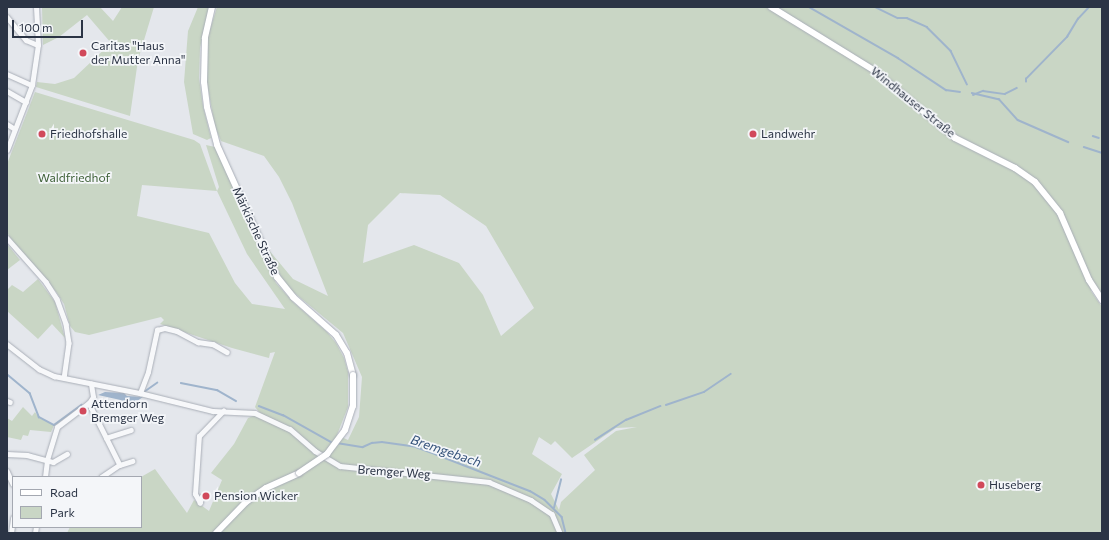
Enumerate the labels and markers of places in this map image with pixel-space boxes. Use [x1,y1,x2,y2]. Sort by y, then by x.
place label: Caritas "Haus der Mutter Anna" [91,39,185,67]
marker: Caritas "Haus der Mutter Anna" [78,48,88,58]
place label: Friedhofshalle [50,127,127,141]
place label: Landwehr [761,127,815,141]
marker: Friedhofshalle [37,129,47,139]
marker: Landwehr [748,129,758,139]
place label: Attendorn Bremger Weg [91,397,164,425]
marker: Attendorn Bremger Weg [78,406,88,416]
place label: Huseberg [989,478,1041,492]
marker: Huseberg [976,480,986,490]
place label: Pension Wicker [214,489,298,503]
marker: Pension Wicker [201,491,211,501]

